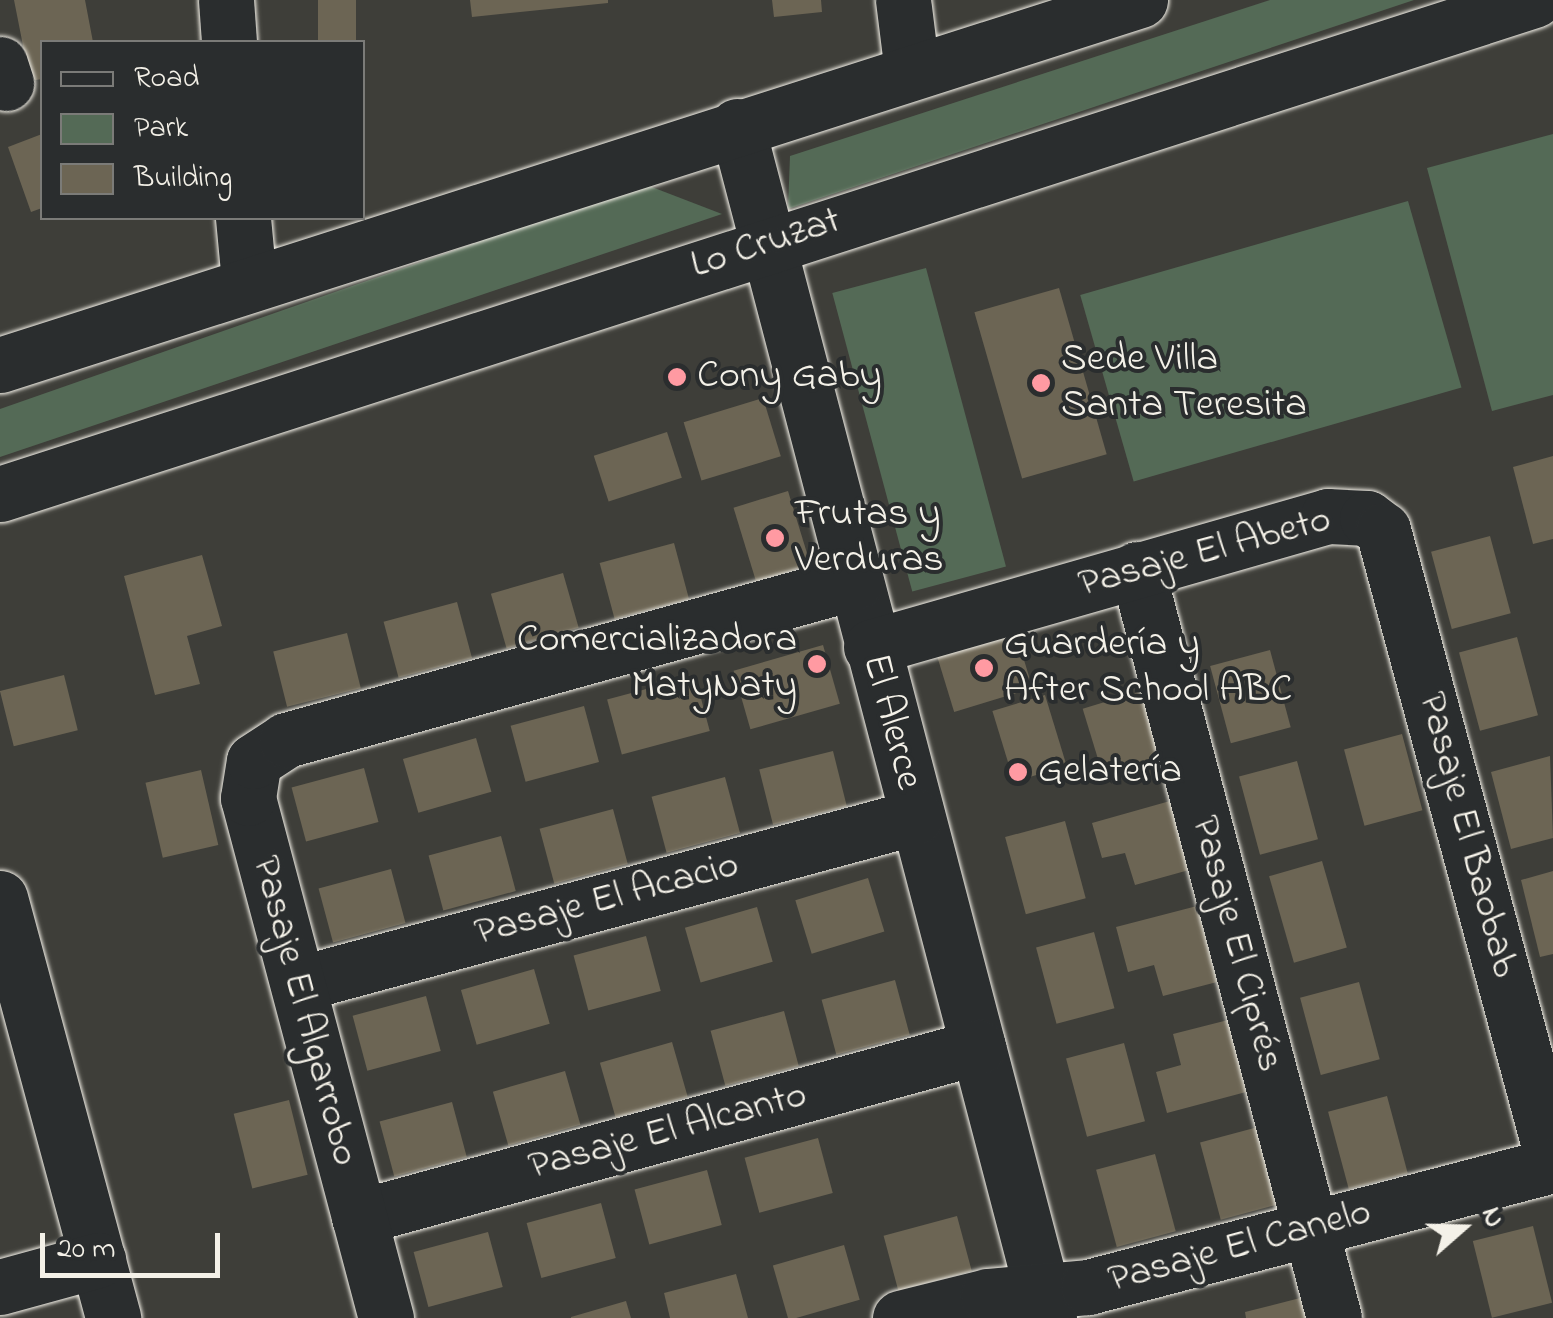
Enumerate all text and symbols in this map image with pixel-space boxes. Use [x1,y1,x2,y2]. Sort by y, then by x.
legend [40,40,365,220]
text: Road [134,57,199,101]
text: Park [134,107,188,151]
text: Building [134,157,232,201]
street label: Lo Cruzat [685,197,847,291]
place label: Sede Villa Santa Teresita [1061,336,1307,430]
place label: Cony Gaby [697,353,882,401]
marker: Cony Gaby [666,366,688,388]
marker: Sede Villa Santa Teresita [1030,372,1052,394]
place label: Frutas y Verduras [795,491,944,585]
street label: Pasaje El Abeto [1074,496,1336,610]
marker: Frutas y Verduras [764,527,786,549]
place label: Comercializadora MatyNaty [517,617,797,711]
place label: Guardería y After School ABC [1004,621,1292,715]
street label: El Alerce [850,649,932,795]
marker: Comercializadora MatyNaty [806,653,828,675]
marker: Guardería y After School ABC [973,657,995,679]
street label: Pasaje El Baobab [1406,687,1528,983]
place label: Gelatería [1038,748,1182,796]
marker: Gelatería [1007,761,1029,783]
street label: Pasaje El Ciprés [1179,811,1293,1077]
street label: Pasaje El Acacio [470,842,744,958]
street label: Pasaje El Algarrobo [240,851,368,1171]
street label: Pasaje El Alcanto [524,1072,812,1192]
north arrow [1413,1178,1513,1278]
street label: Pasaje El Canelo [1103,1189,1377,1305]
text: N [1469,1202,1514,1233]
scale bar [45,1213,225,1275]
text: 20 m [57,1228,116,1272]

